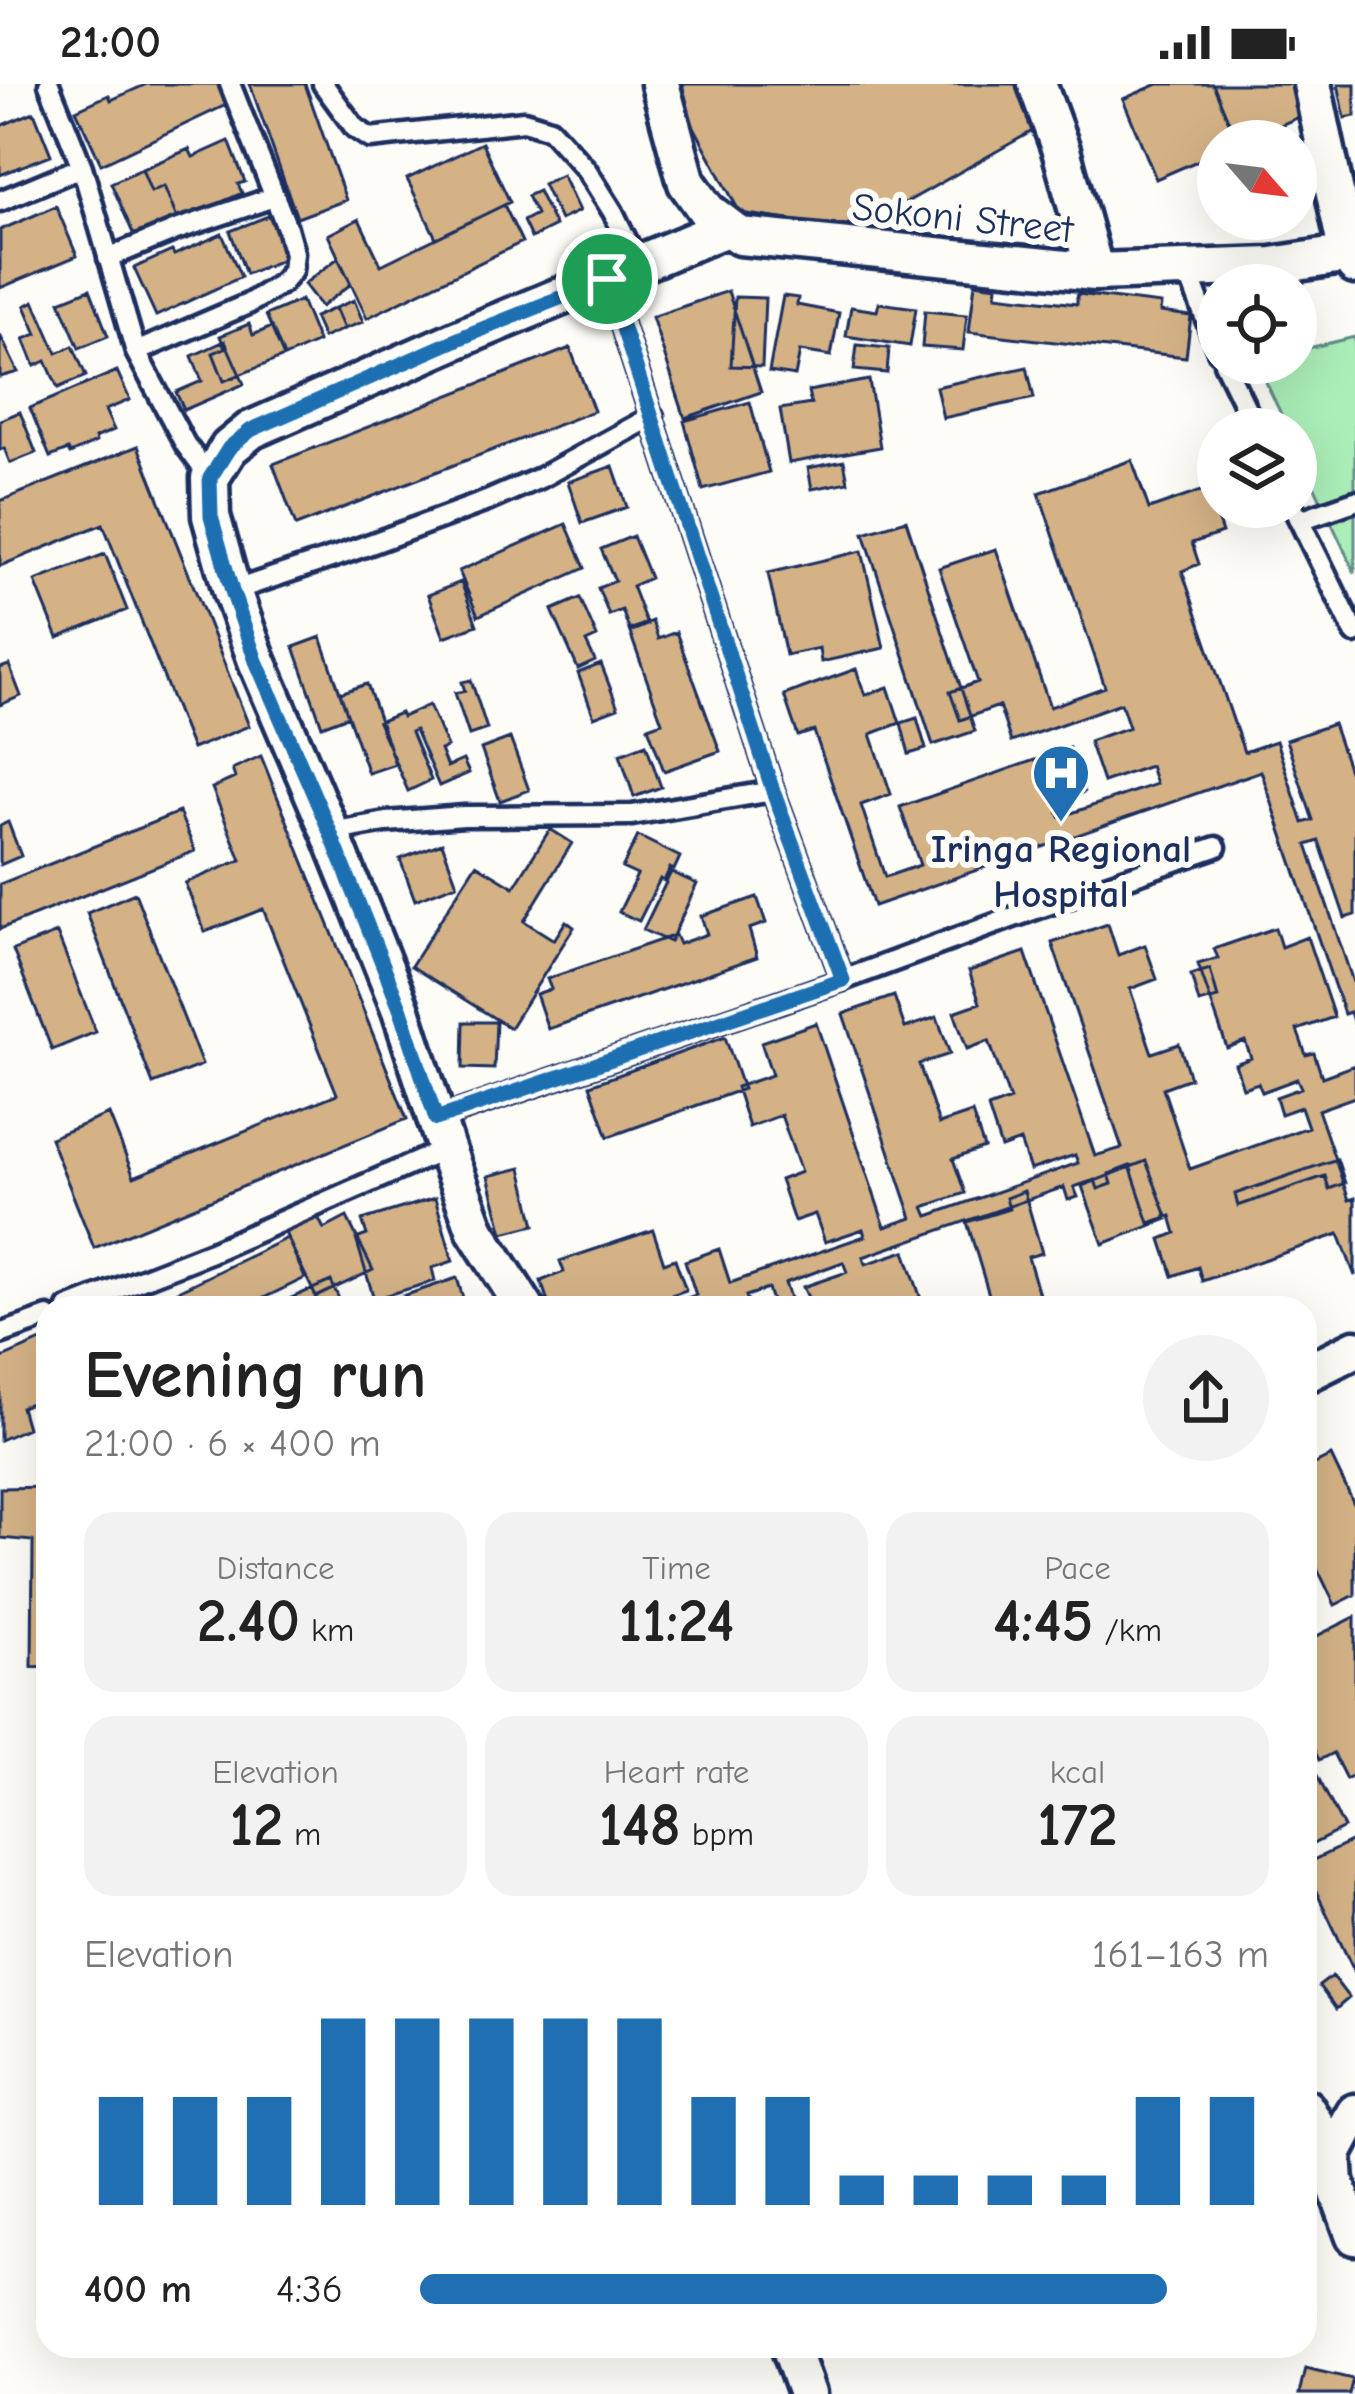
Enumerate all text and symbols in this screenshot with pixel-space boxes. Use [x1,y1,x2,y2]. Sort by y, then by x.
text: 21:00 [60,16,161,68]
north arrow [1197,120,1317,240]
map controls [1197,120,1317,528]
street label: Sokoni Street [850,185,1077,253]
pin [556,228,658,330]
icon: arrive [574,246,640,312]
button: locate [1197,264,1317,384]
button: layers [1197,408,1317,528]
hospital icon: Iringa Regional Hospital [1030,742,1092,824]
place label: Iringa Regional Hospital [931,827,1191,917]
button: share [1143,1335,1269,1461]
text: Evening run [84,1338,426,1414]
text: 21:00 · 6 × 400 m [84,1421,381,1466]
text: Distance [216,1549,335,1587]
text: Time [642,1549,711,1587]
text: Pace [1044,1549,1111,1587]
text: 2.40 [197,1587,300,1656]
text: 11:24 [619,1587,734,1656]
text: 4:45 [993,1587,1093,1656]
text: km [300,1611,354,1649]
text: /km [1093,1611,1162,1649]
text: Elevation [212,1753,339,1791]
text: Heart rate [604,1753,749,1791]
text: kcal [1050,1753,1105,1791]
text: 12 [230,1791,283,1860]
text: 148 [599,1791,681,1860]
text: 172 [1037,1791,1118,1860]
text: m [283,1815,321,1853]
text: bpm [681,1815,754,1853]
text: Elevation [84,1932,233,1977]
text: 161–163 m [1092,1932,1269,1977]
text: 400 m [84,2267,192,2312]
text: 4:36 [276,2267,343,2312]

